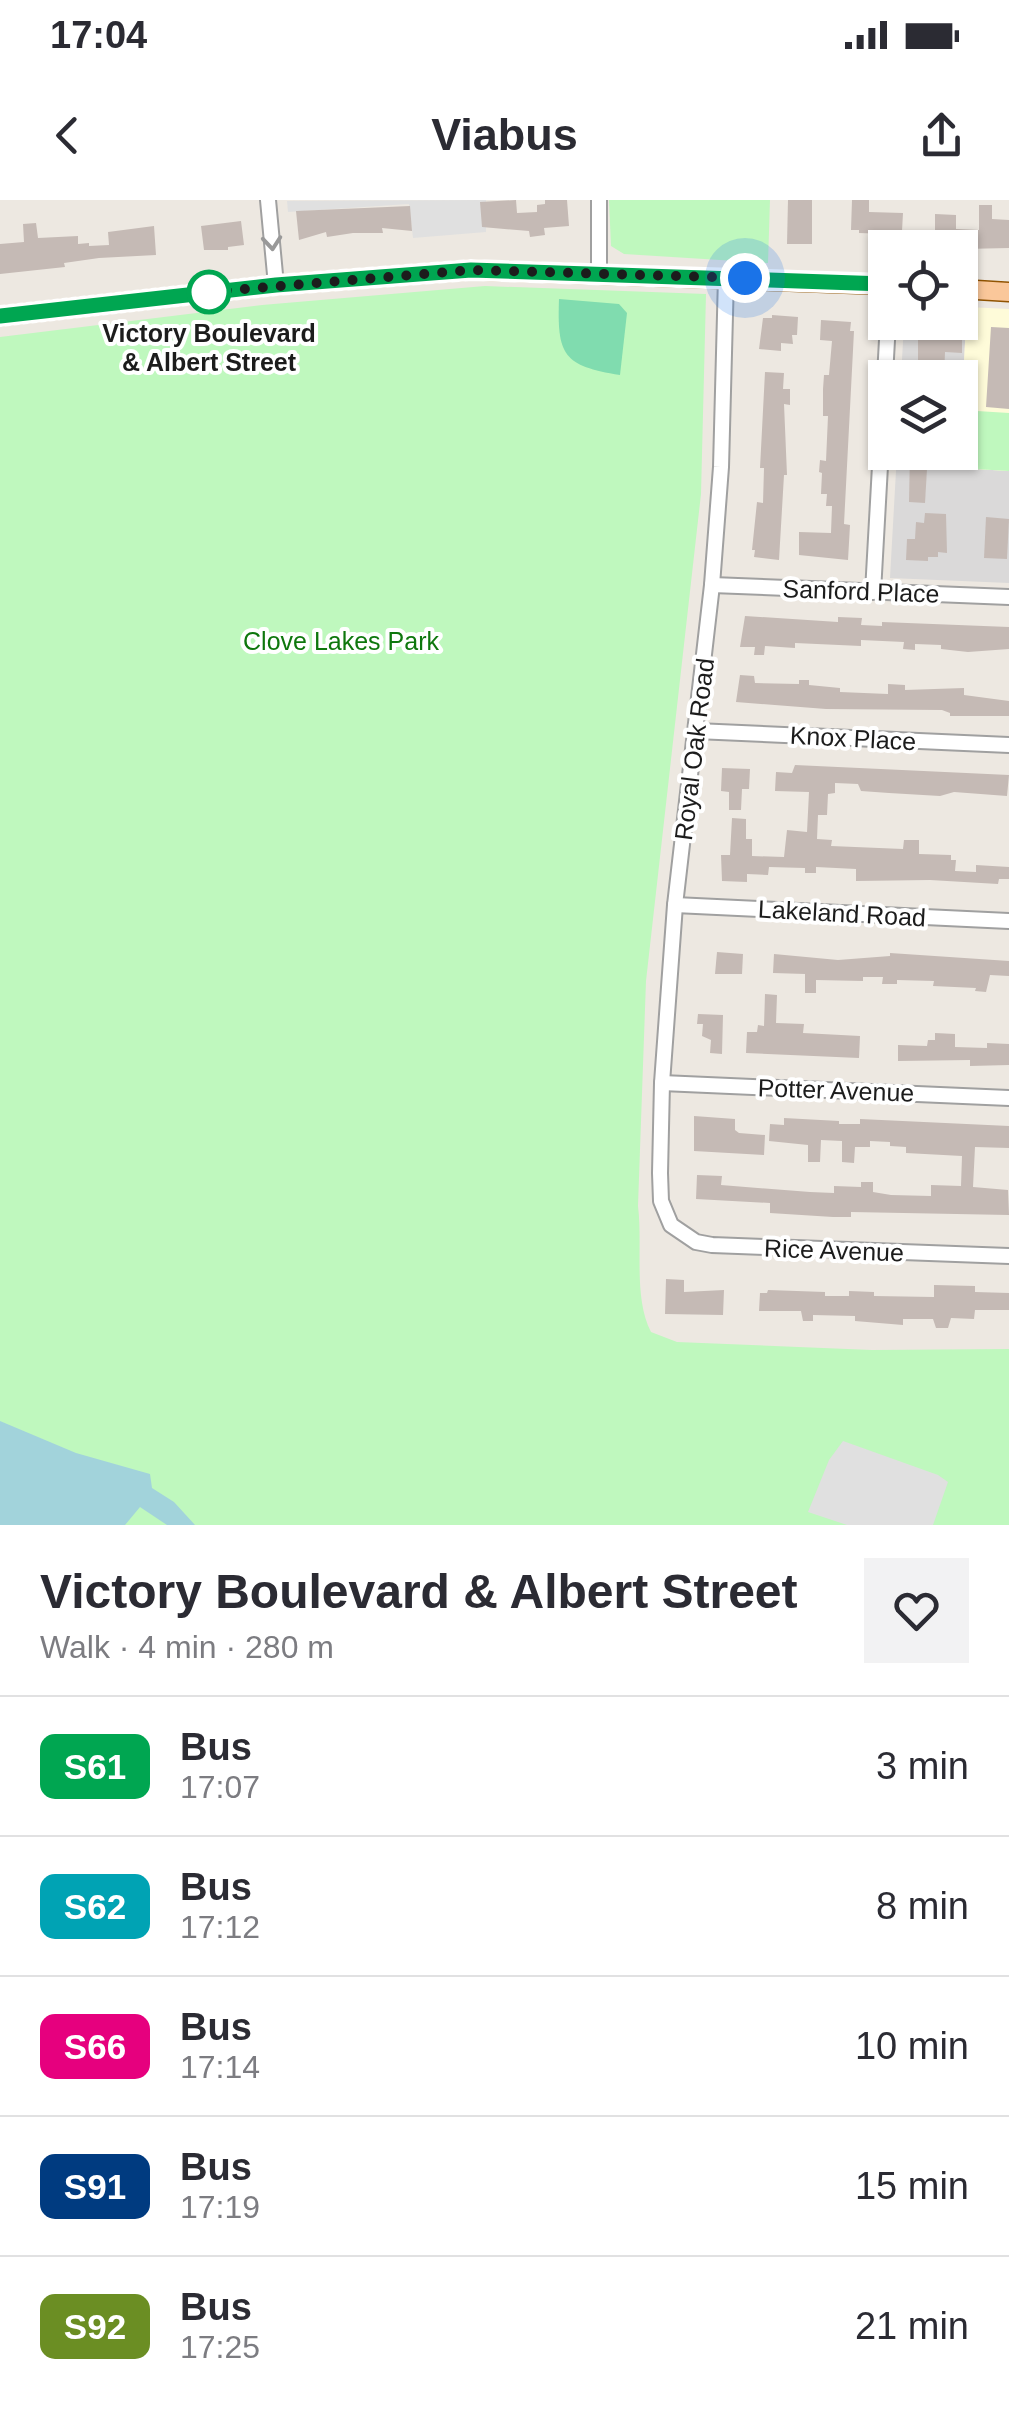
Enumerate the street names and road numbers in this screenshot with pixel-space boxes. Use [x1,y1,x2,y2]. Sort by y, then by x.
street label: Sanford Place [782,574,940,608]
street label: Royal Oak Road [669,656,719,842]
street label: Knox Place [789,721,917,755]
street label: Lakeland Road [757,895,927,931]
street label: Potter Avenue [757,1073,915,1107]
street label: Rice Avenue [764,1234,904,1266]

